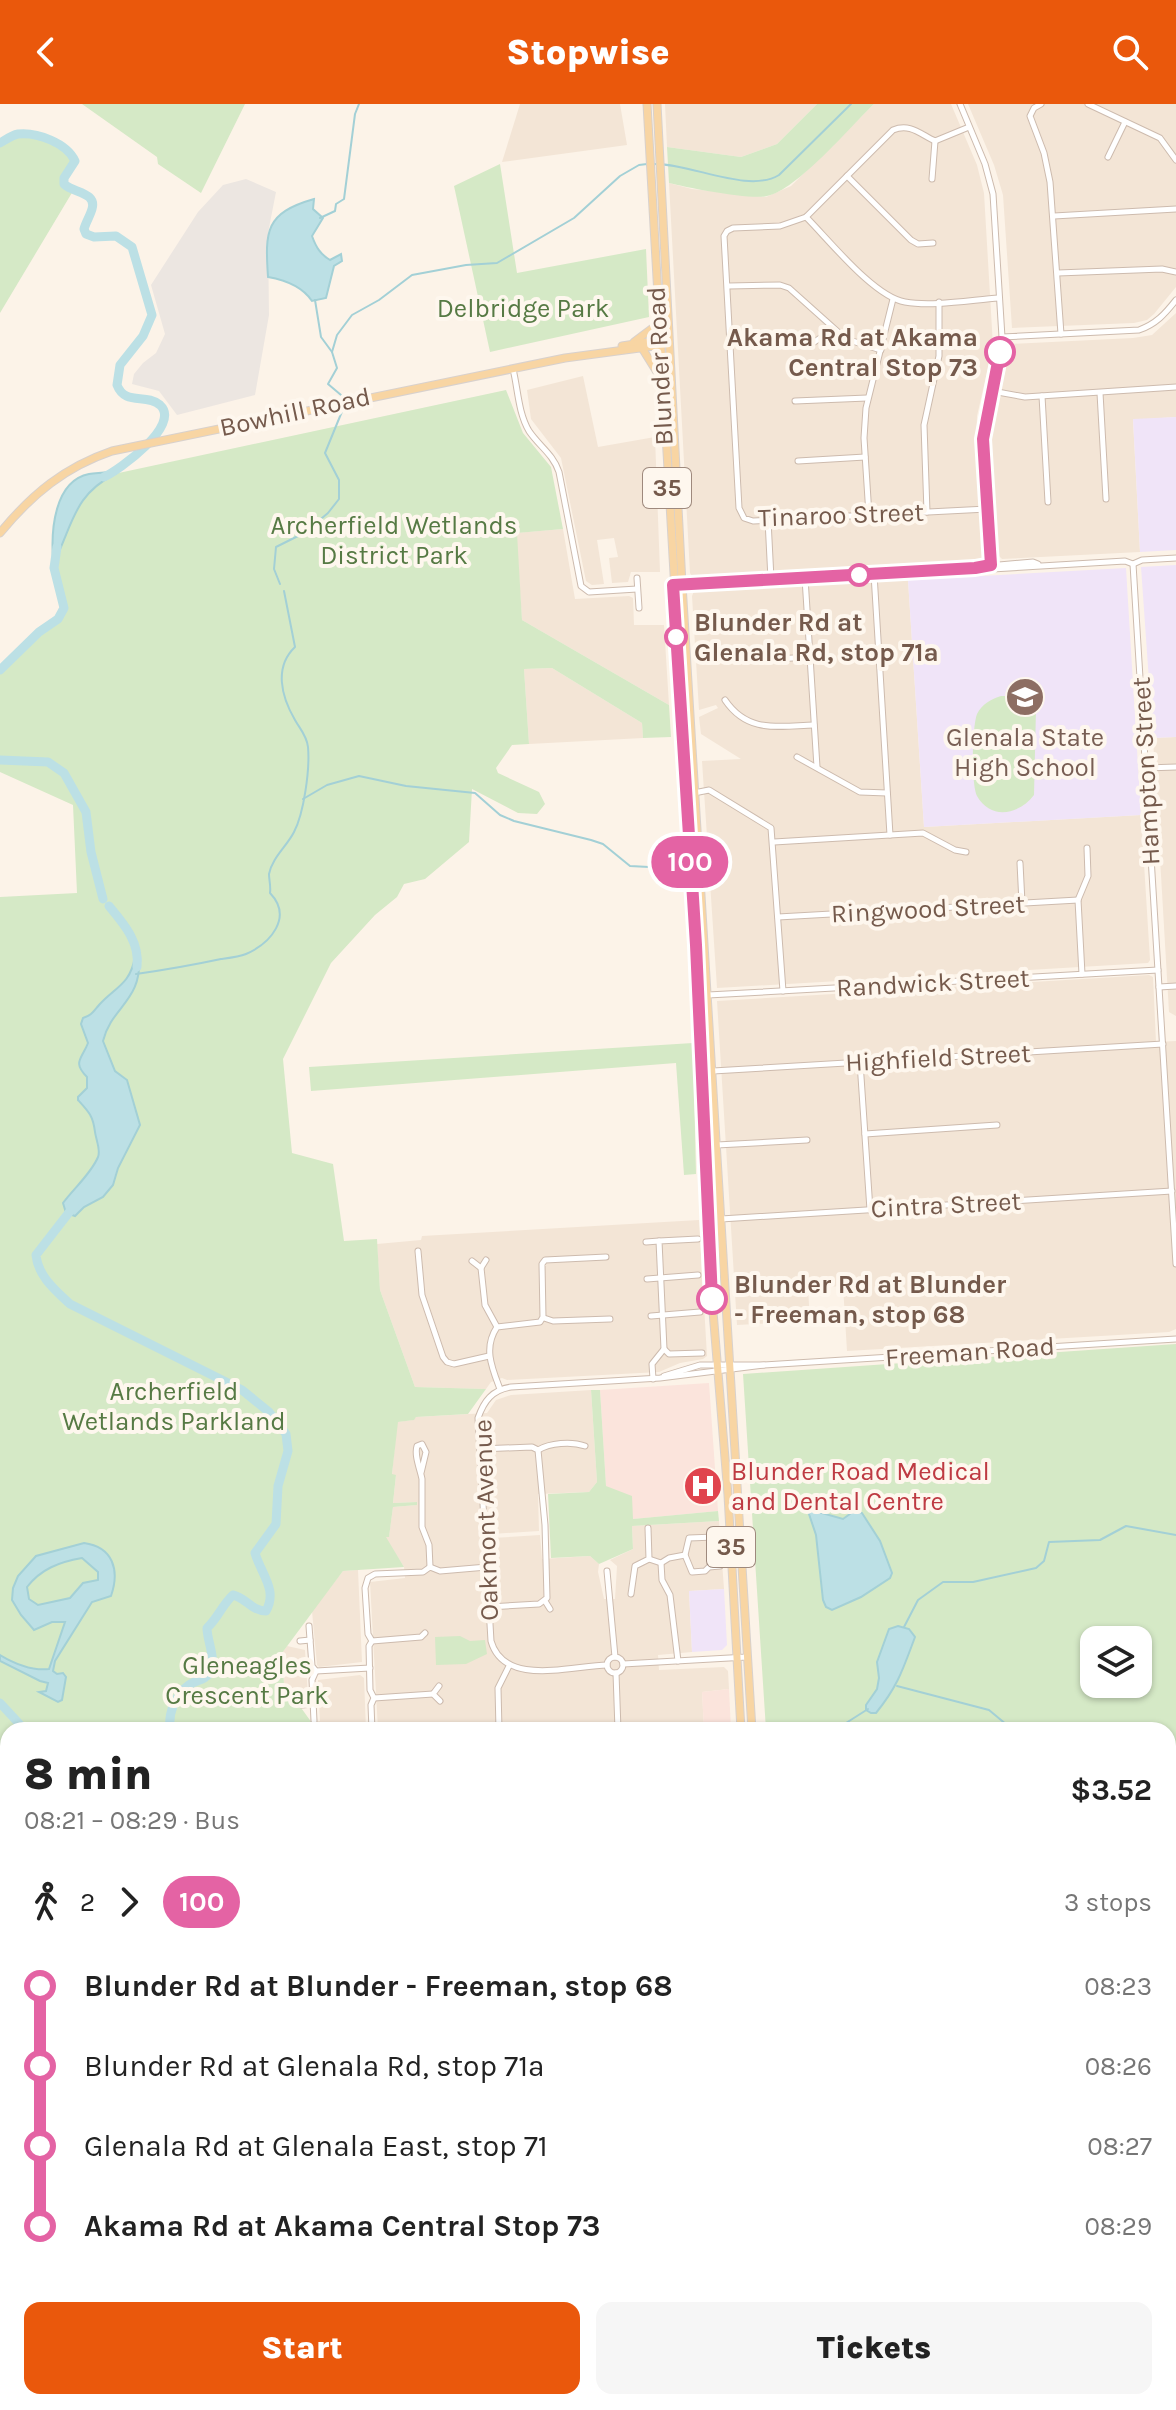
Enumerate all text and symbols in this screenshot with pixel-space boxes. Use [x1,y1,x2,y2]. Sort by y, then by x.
icon: back [24,30,68,74]
icon: search [1108,30,1152,74]
text: Stopwise [506,31,670,73]
street label: Blunder Road [640,286,680,446]
park label: Delbridge Park [437,293,609,324]
place label: Akama Rd at Akama Central Stop 73 [727,322,978,383]
marker: Akama Rd at Akama Central Stop 73 [985,337,1015,367]
street label: Bowhill Road [217,381,373,443]
road number: 35 [643,468,691,508]
street label: Tinaroo Street [757,497,925,533]
park label: Archerfield Wetlands District Park [271,510,517,571]
unlabelled marker [848,564,870,586]
place label: Blunder Rd at Glenala Rd, stop 71a [694,607,939,668]
marker: Blunder Rd at Glenala Rd, stop 71a [665,626,687,648]
school or university icon: Glenala State High School [1004,676,1046,718]
street label: Hampton Street [1126,676,1166,866]
place label: Glenala State High School [946,722,1104,783]
line badge: 100 [644,836,736,888]
text: 100 [667,845,713,878]
street label: Ringwood Street [830,888,1026,930]
street label: Randwick Street [836,962,1031,1004]
street label: Highfield Street [844,1038,1032,1078]
street label: Cintra Street [870,1186,1022,1224]
place label: Blunder Rd at Blunder - Freeman, stop 68 [734,1269,1007,1330]
marker: Blunder Rd at Blunder - Freeman, stop 68 [697,1284,727,1314]
street label: Freeman Road [884,1331,1056,1373]
park label: Archerfield Wetlands Parkland [62,1376,286,1437]
street label: Oakmont Avenue [467,1419,505,1621]
place label: Blunder Road Medical and Dental Centre [731,1456,990,1517]
hospital icon: Blunder Road Medical and Dental Centre [682,1465,724,1507]
road number: 35 [707,1527,755,1567]
map controls [1080,1626,1152,1698]
button: layers [1080,1626,1152,1698]
park label: Gleneagles Crescent Park [165,1650,329,1711]
text: 8 min [24,1749,152,1800]
text: $3.52 [1071,1772,1152,1808]
text: 08:21 – 08:29 · Bus [24,1805,240,1836]
icon: walk [24,1880,68,1924]
icon: forward [107,1880,151,1924]
text: 100 [179,1885,224,1918]
text: 2 [80,1887,95,1918]
text: 3 stops [1064,1887,1152,1918]
text: Blunder Rd at Blunder - Freeman, stop 68 [84,1968,673,2004]
text: 08:23 [1084,1971,1152,2002]
text: Blunder Rd at Glenala Rd, stop 71a [84,2048,545,2084]
text: 08:26 [1085,2051,1152,2082]
text: Glenala Rd at Glenala East, stop 71 [84,2128,548,2164]
text: 08:27 [1087,2131,1152,2162]
text: Akama Rd at Akama Central Stop 73 [84,2208,601,2244]
text: 08:29 [1084,2211,1152,2242]
button: Start [24,2302,580,2394]
button: Tickets [596,2302,1152,2394]

